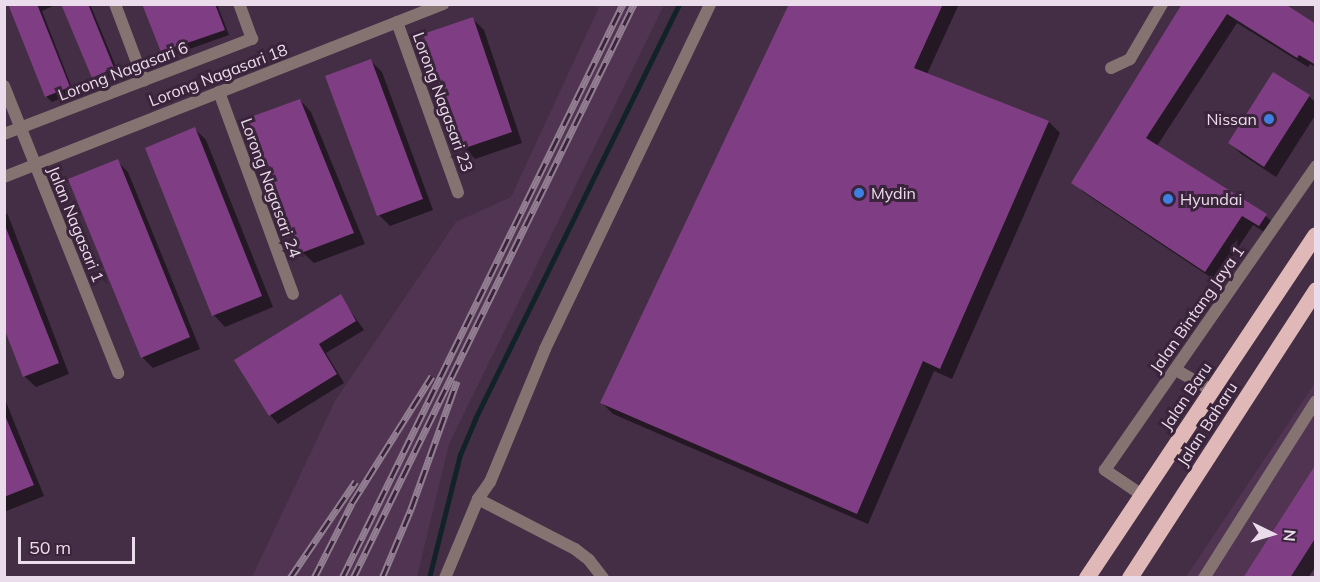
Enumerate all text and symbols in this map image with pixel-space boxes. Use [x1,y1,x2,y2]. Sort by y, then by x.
street label: Lorong Nagasari 23 [409,30,477,174]
street label: Lorong Nagasari 6 [55,37,191,105]
street label: Lorong Nagasari 18 [146,40,290,110]
place label: Nissan [1206,109,1257,129]
marker: Nissan [1262,112,1276,126]
street label: Lorong Nagasari 24 [237,116,305,260]
street label: Jalan Nagasari 1 [44,163,108,285]
place label: Mydin [871,183,916,203]
marker: Mydin [852,186,866,200]
place label: Hyundai [1180,189,1242,209]
marker: Hyundai [1161,192,1175,206]
street label: Jalan Bintang Jaya 1 [1146,242,1248,376]
street label: Jalan Baru [1156,359,1216,433]
street label: Jalan Baharu [1173,378,1241,470]
north arrow [1242,504,1302,564]
scale bar [21,525,138,563]
text: N [1279,529,1300,542]
text: 50 m [29,536,71,559]

